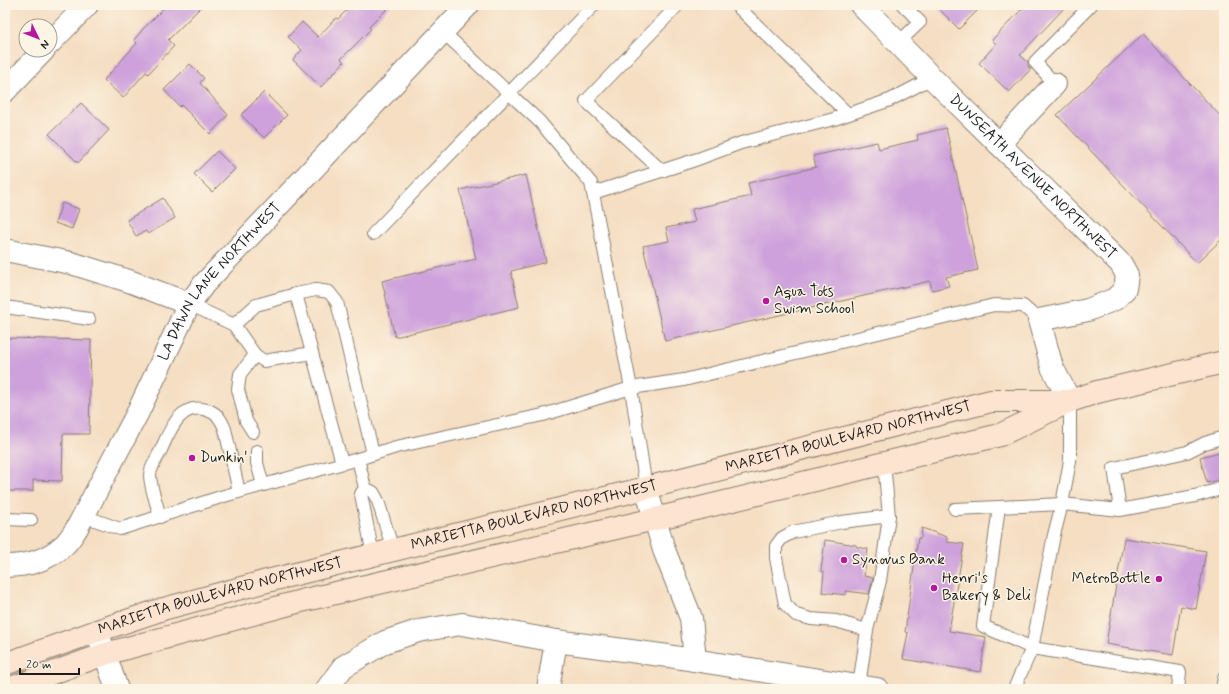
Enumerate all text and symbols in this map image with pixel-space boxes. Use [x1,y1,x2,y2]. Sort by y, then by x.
north arrow [18,18,58,58]
text: N [37,37,52,52]
street label: DUNSEATH AVENUE NORTHWEST [945,90,1121,264]
street label: LA DAWN LANE NORTHWEST [154,198,286,364]
place label: Aqua Tots Swim School [774,282,855,319]
marker: Aqua Tots Swim School [761,296,771,306]
street label: MARIETTA BOULEVARD NORTHWEST [723,396,974,478]
place label: Dunkin' [200,448,248,468]
marker: Dunkin' [187,453,197,463]
street label: MARIETTA BOULEVARD NORTHWEST [409,475,660,555]
place label: Synovus Bank [852,550,945,570]
street label: MARIETTA BOULEVARD NORTHWEST [95,553,345,640]
marker: Synovus Bank [839,555,849,565]
place label: Henri's Bakery & Deli [942,569,1031,606]
place label: MetroBottle [1072,569,1151,589]
marker: MetroBottle [1154,574,1164,584]
marker: Henri's Bakery & Deli [929,583,939,593]
scale bar [20,650,79,676]
text: 20 m [26,657,52,673]

